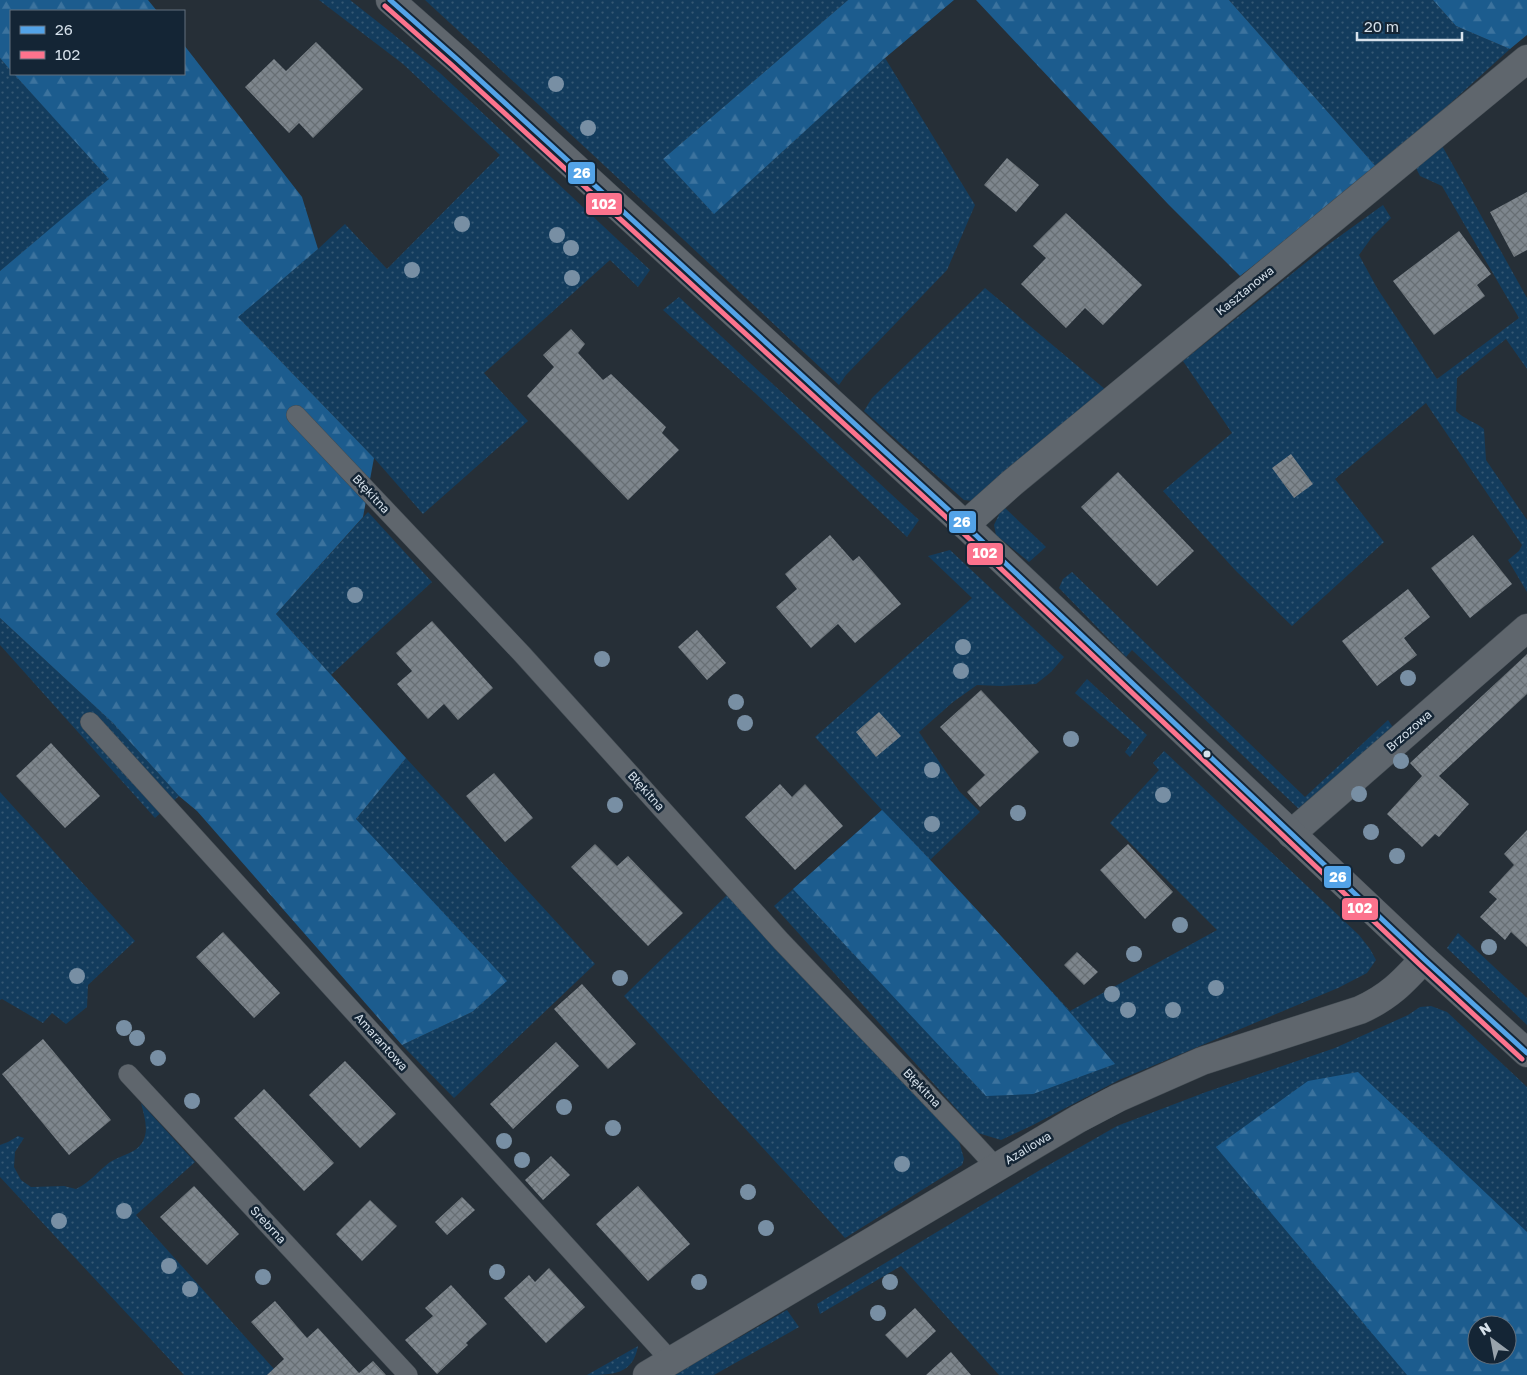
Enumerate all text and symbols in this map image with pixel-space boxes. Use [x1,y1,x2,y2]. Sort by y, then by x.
legend [10,10,185,75]
scale bar [1357,10,1462,42]
text: 20 m [1364,17,1399,35]
text: 26 [55,20,73,38]
text: 102 [55,45,80,63]
line badge: 26 [567,161,596,185]
text: 26 [573,164,591,181]
line badge: 102 [585,192,623,216]
text: 102 [592,195,617,212]
street label: Kasztanowa [1213,263,1277,318]
street label: Błękitna [350,471,393,516]
line badge: 26 [948,510,977,534]
text: 26 [953,513,971,530]
line badge: 102 [966,542,1004,566]
text: 102 [973,544,998,561]
street label: Brzozowa [1383,707,1435,755]
unlabelled marker [1202,749,1212,759]
street label: Błękitna [625,768,668,813]
line badge: 26 [1323,865,1352,889]
text: 26 [1329,868,1347,885]
line badge: 102 [1341,897,1379,921]
text: 102 [1348,899,1373,916]
street label: Amarantowa [352,1010,411,1074]
street label: Błękitna [900,1065,944,1110]
street label: Azaliowa [1002,1128,1054,1167]
street label: Srebrna [247,1203,289,1246]
north arrow [1467,1315,1517,1365]
text: N [1476,1319,1494,1339]

